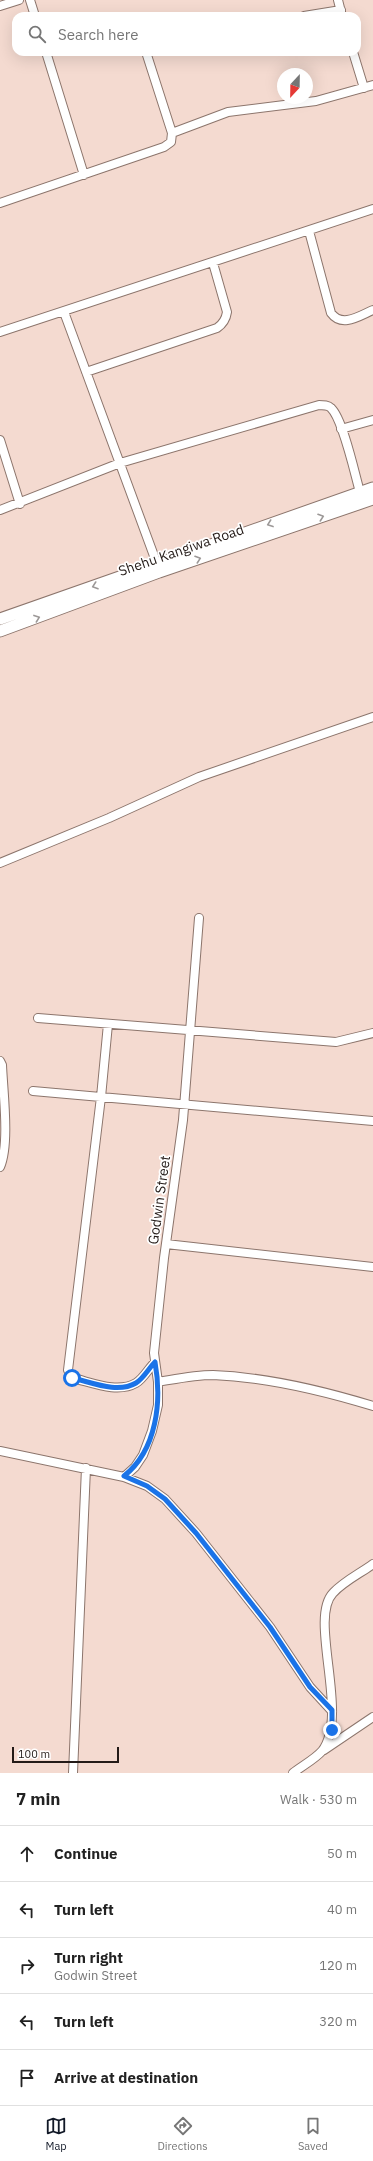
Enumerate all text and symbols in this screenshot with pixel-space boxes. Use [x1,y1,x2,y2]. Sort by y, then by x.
search box [12,12,361,56]
icon: search [26,23,48,45]
text: Search here [58,25,138,44]
north arrow [277,68,313,104]
one-way arrow [318,513,325,522]
one-way arrow [267,519,274,528]
street label: Shehu Kangiwa Road [116,520,246,580]
one-way arrow [195,555,202,564]
one-way arrow [91,581,98,590]
one-way arrow [33,614,40,622]
street label: Godwin Street [144,1154,174,1246]
route start [63,1369,81,1387]
route end [323,1721,341,1739]
scale bar [12,1745,119,1764]
text: 100 m [18,1747,50,1761]
text: 7 min [16,1788,60,1810]
text: Walk · 530 m [280,1791,357,1808]
icon: ahead [16,1843,38,1865]
text: Continue [54,1844,118,1863]
text: 50 m [327,1845,357,1862]
icon: left [16,1899,38,1921]
text: Turn left [54,1900,114,1919]
text: 40 m [327,1901,357,1918]
text: Turn right [54,1948,123,1967]
icon: right [16,1955,38,1977]
text: 120 m [319,1957,357,1974]
text: Godwin Street [54,1967,137,1984]
icon: left [16,2011,38,2033]
text: Turn left [54,2012,114,2031]
text: 320 m [319,2013,357,2030]
icon: arrive [16,2067,38,2089]
text: Arrive at destination [54,2068,198,2087]
tab: Map [45,2115,67,2153]
tab: Directions [157,2115,208,2153]
tab: Saved [298,2115,328,2153]

